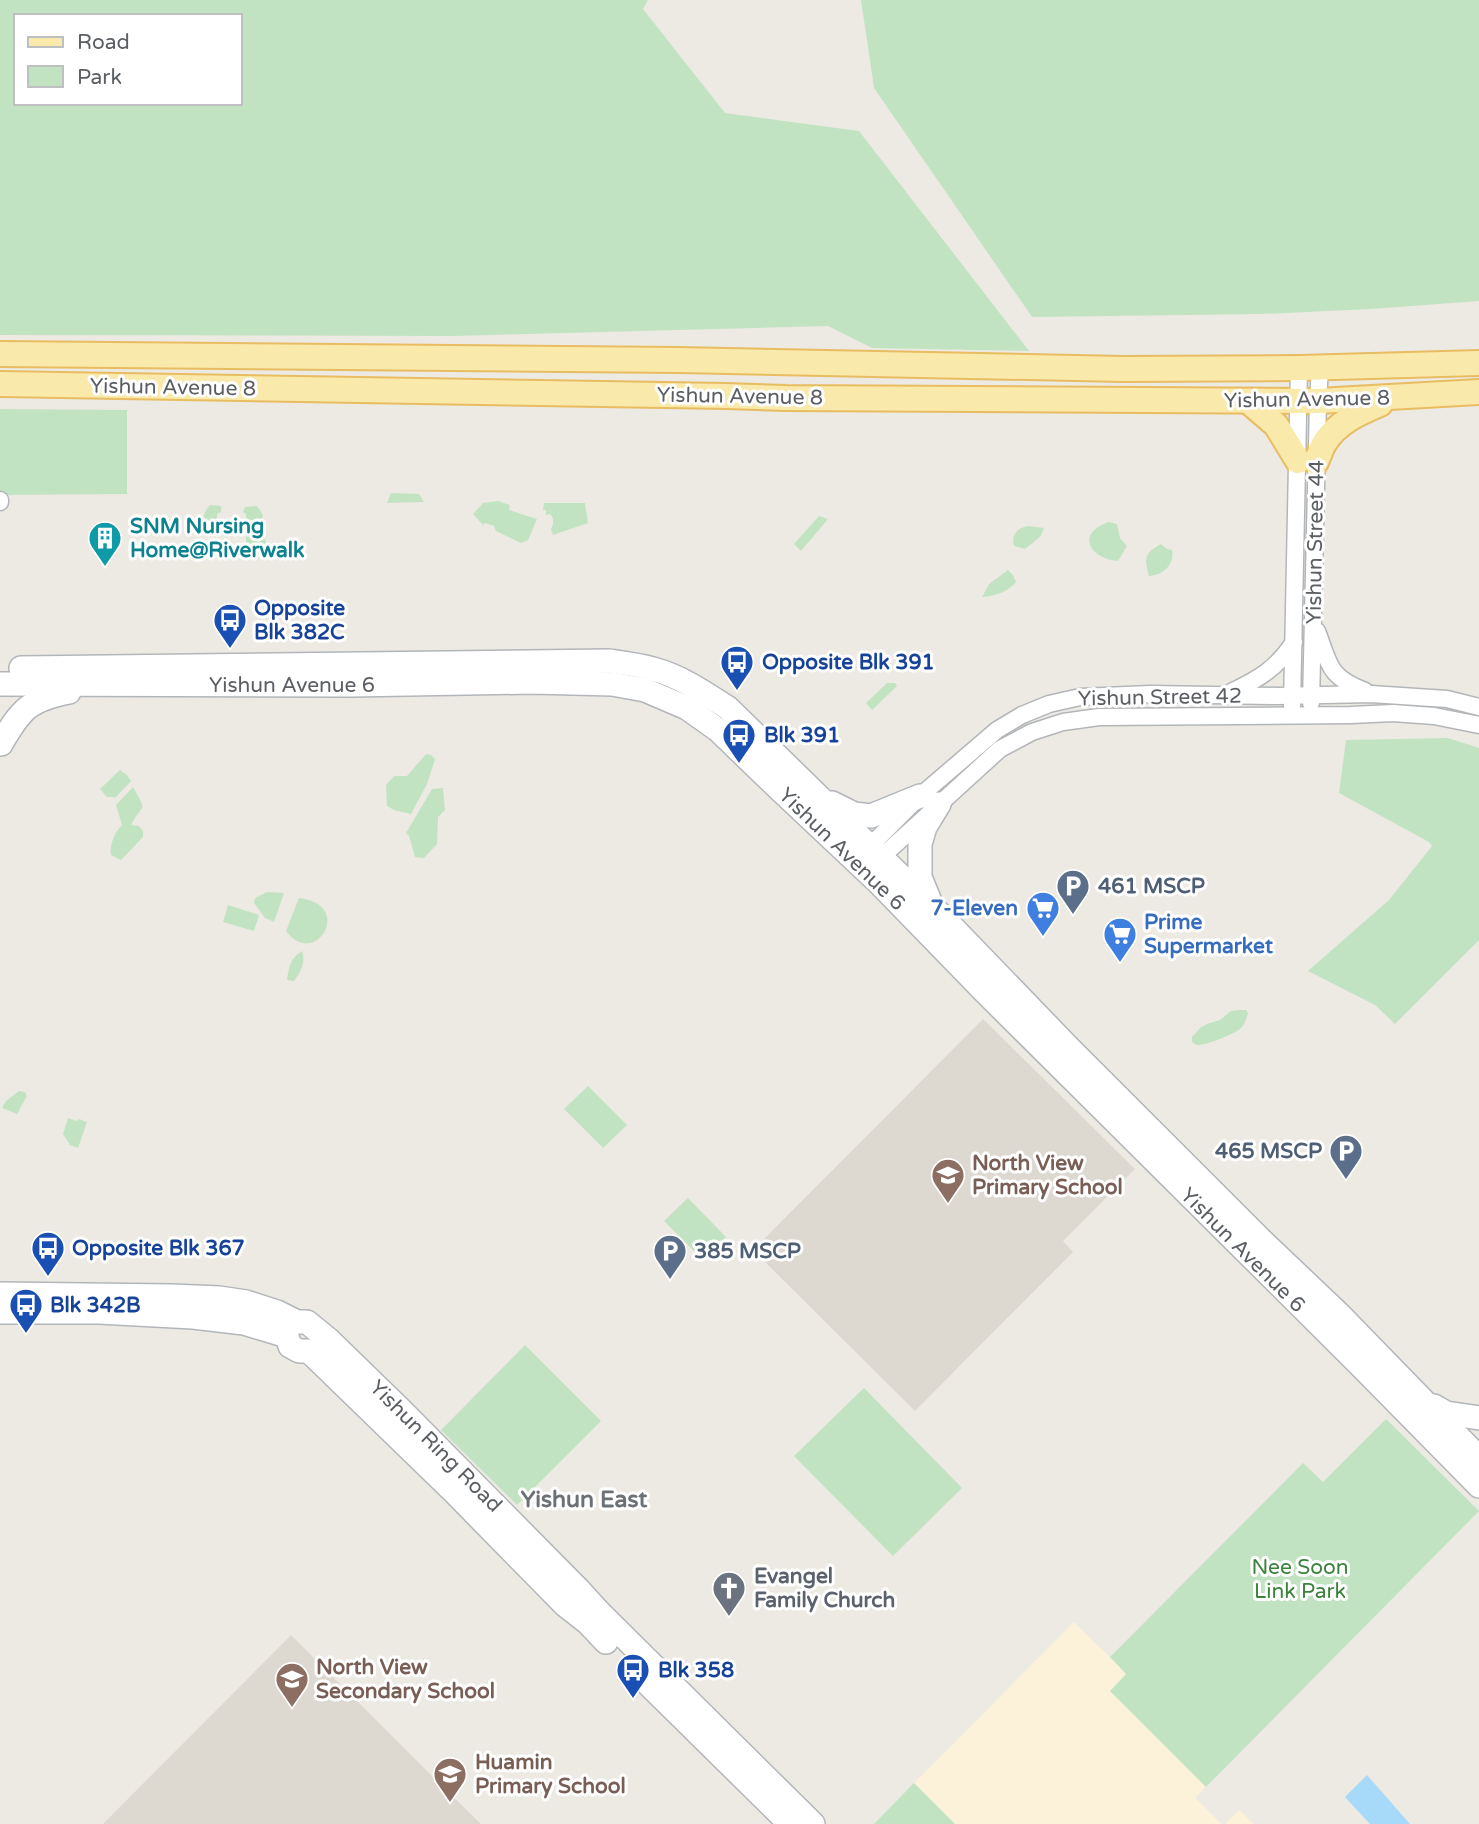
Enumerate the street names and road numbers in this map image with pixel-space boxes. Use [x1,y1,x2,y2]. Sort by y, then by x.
street label: Yishun Avenue 8 [90,374,256,401]
street label: Yishun Avenue 8 [657,383,823,410]
street label: Yishun Avenue 8 [1224,386,1390,413]
street label: Yishun Street 44 [1302,460,1329,624]
street label: Yishun Avenue 6 [209,673,375,698]
street label: Yishun Street 42 [1078,684,1242,711]
street label: Yishun Avenue 6 [773,783,910,916]
street label: Yishun Avenue 6 [1175,1183,1310,1318]
street label: Yishun Ring Road [364,1375,507,1518]

